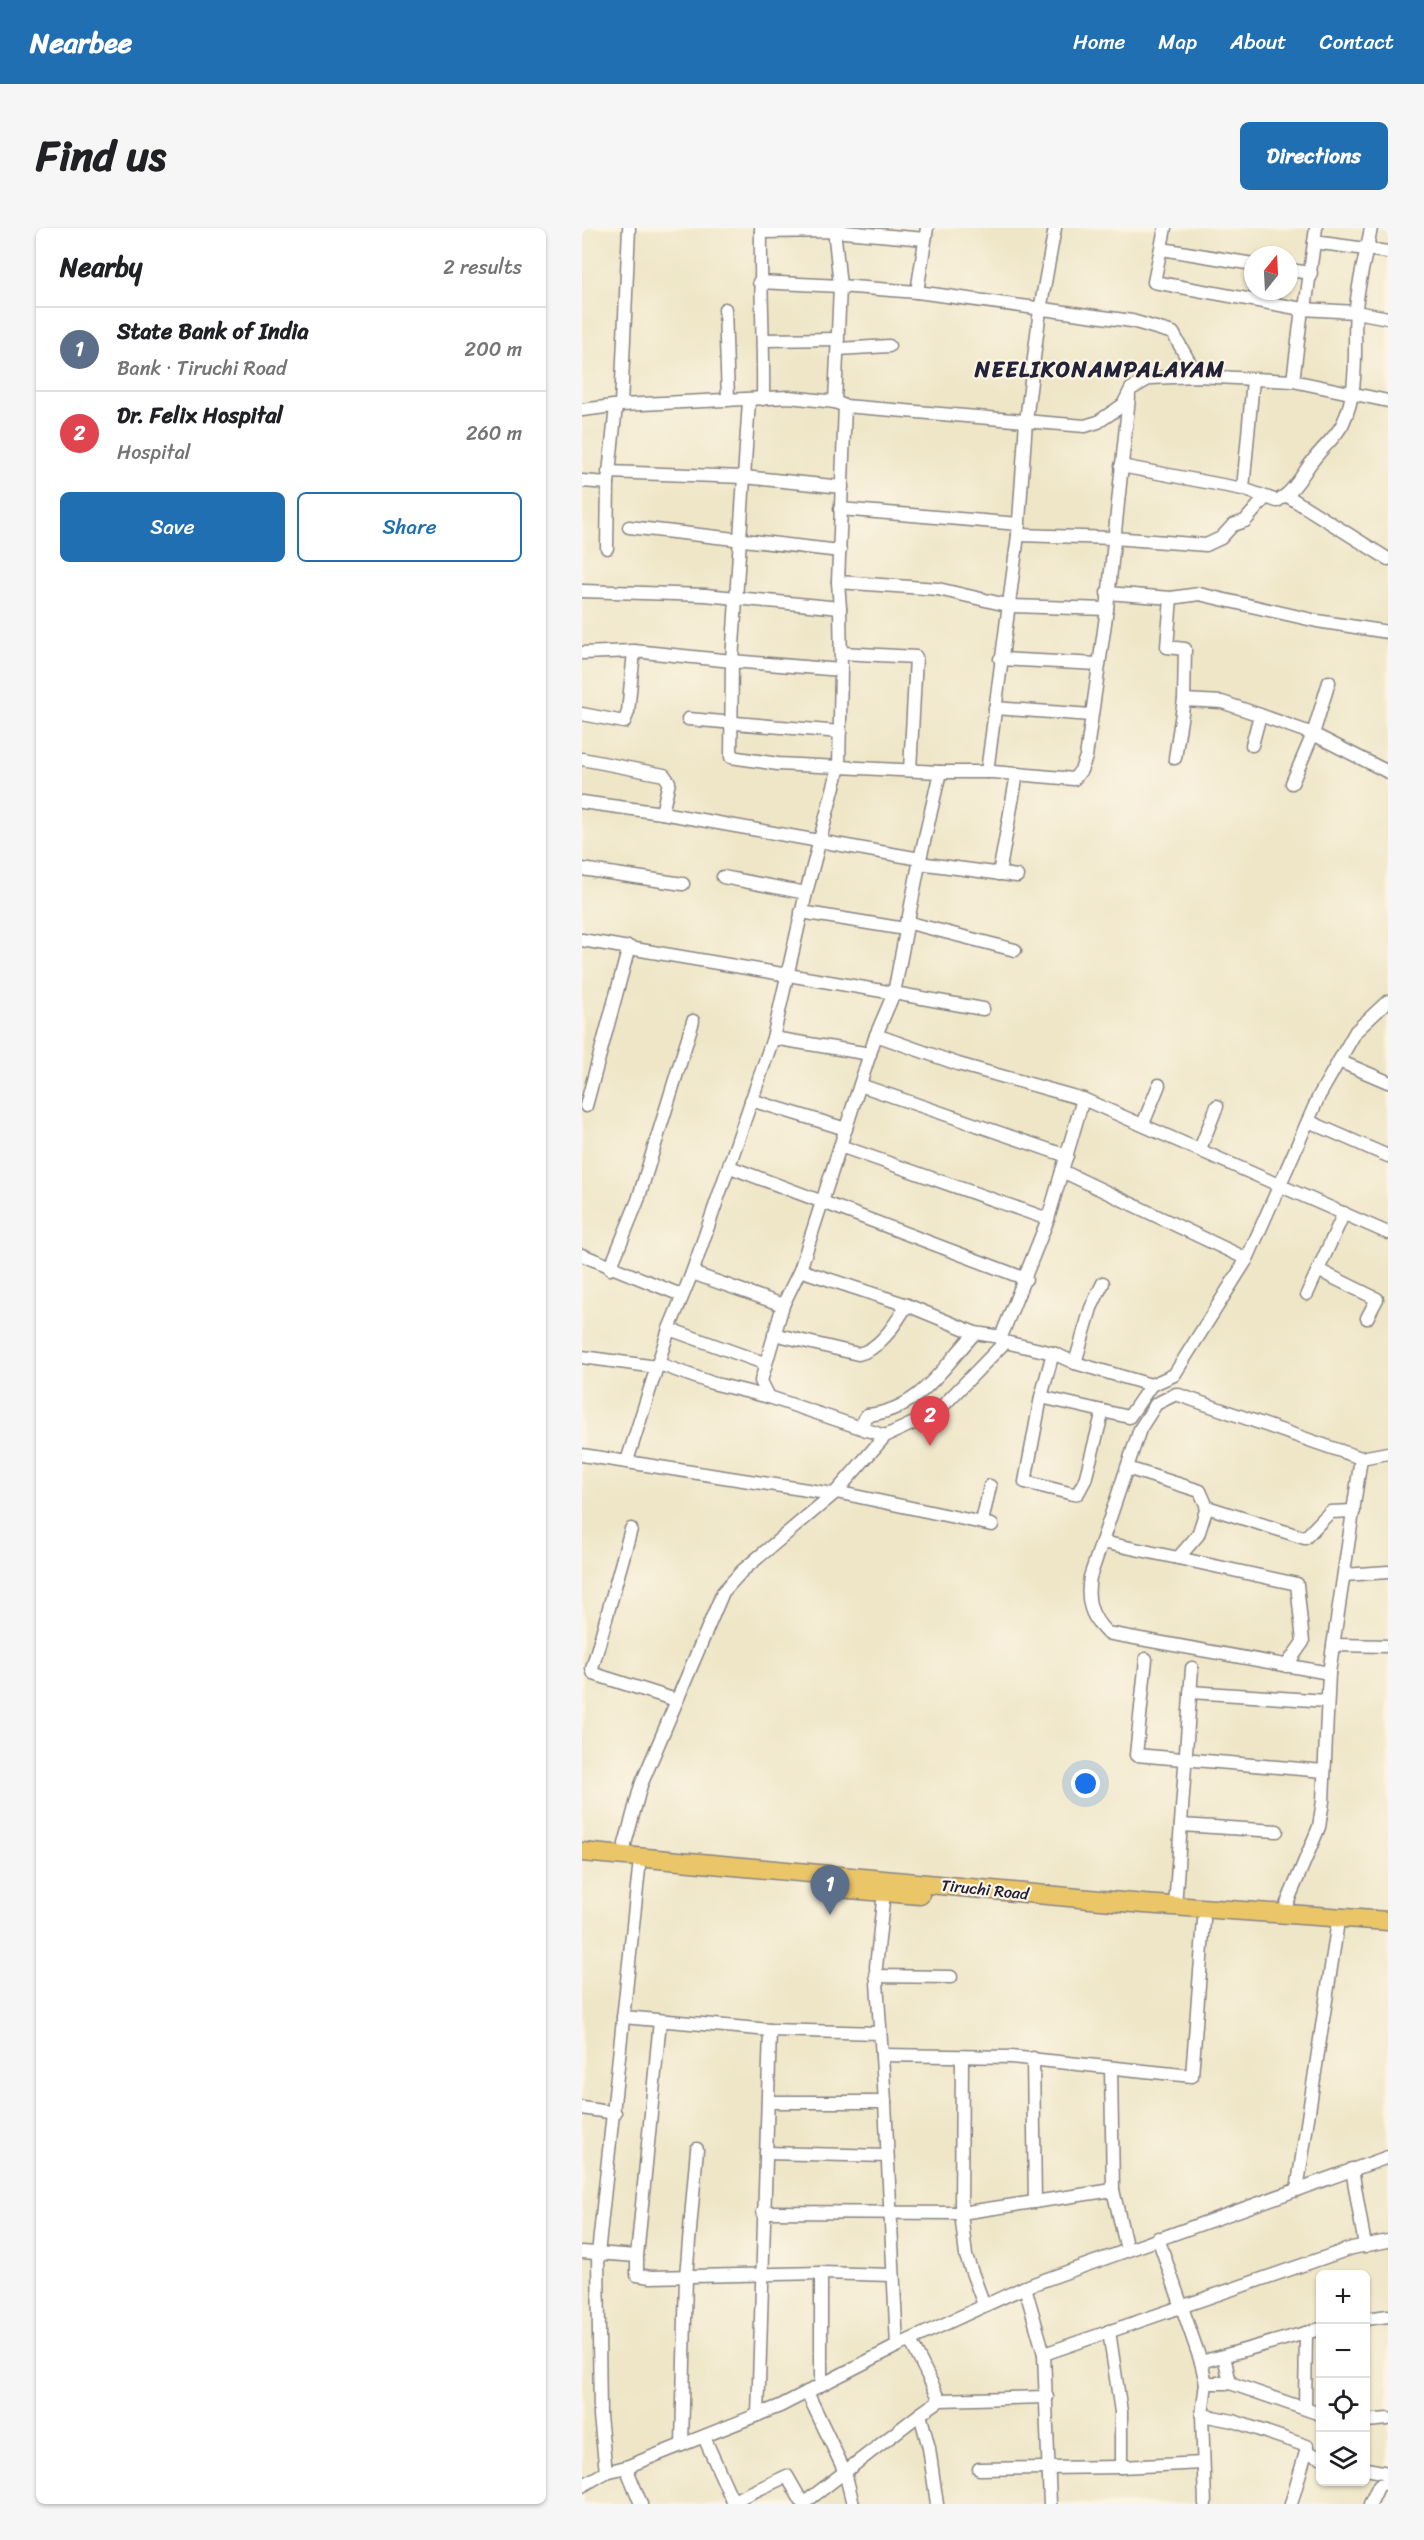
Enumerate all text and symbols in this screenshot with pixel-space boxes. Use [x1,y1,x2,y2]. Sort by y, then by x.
text: Nearbee [30,18,132,67]
text: Home [1073,23,1125,61]
text: Map [1158,23,1197,61]
text: About [1230,23,1287,61]
text: Contact [1320,23,1394,61]
text: Find us [36,119,166,193]
button: Directions [1240,122,1388,190]
text: Nearby [60,244,142,290]
north arrow [1244,246,1298,300]
text: 2 results [443,250,522,285]
text: State Bank of India [117,312,308,351]
text: 1 [75,332,84,367]
text: 200 m [465,332,522,367]
district label: NEELIKONAMPALAYAM [974,350,1225,389]
text: Bank · Tiruchi Road [117,351,286,386]
text: Dr. Felix Hospital [117,396,283,435]
text: 2 [74,416,85,451]
text: 260 m [466,416,522,451]
text: Hospital [117,435,190,470]
button: Save [60,492,285,562]
button: Share [297,492,522,562]
pin: 2 [910,1396,950,1446]
your location [1071,1769,1100,1798]
pin: 1 [810,1866,850,1915]
street label: Tiruchi Road [940,1870,1032,1909]
map controls [1316,2270,1370,2486]
button: + [1316,2270,1370,2324]
button: − [1316,2324,1370,2378]
button: locate [1316,2378,1370,2432]
button: layers [1316,2432,1370,2486]

